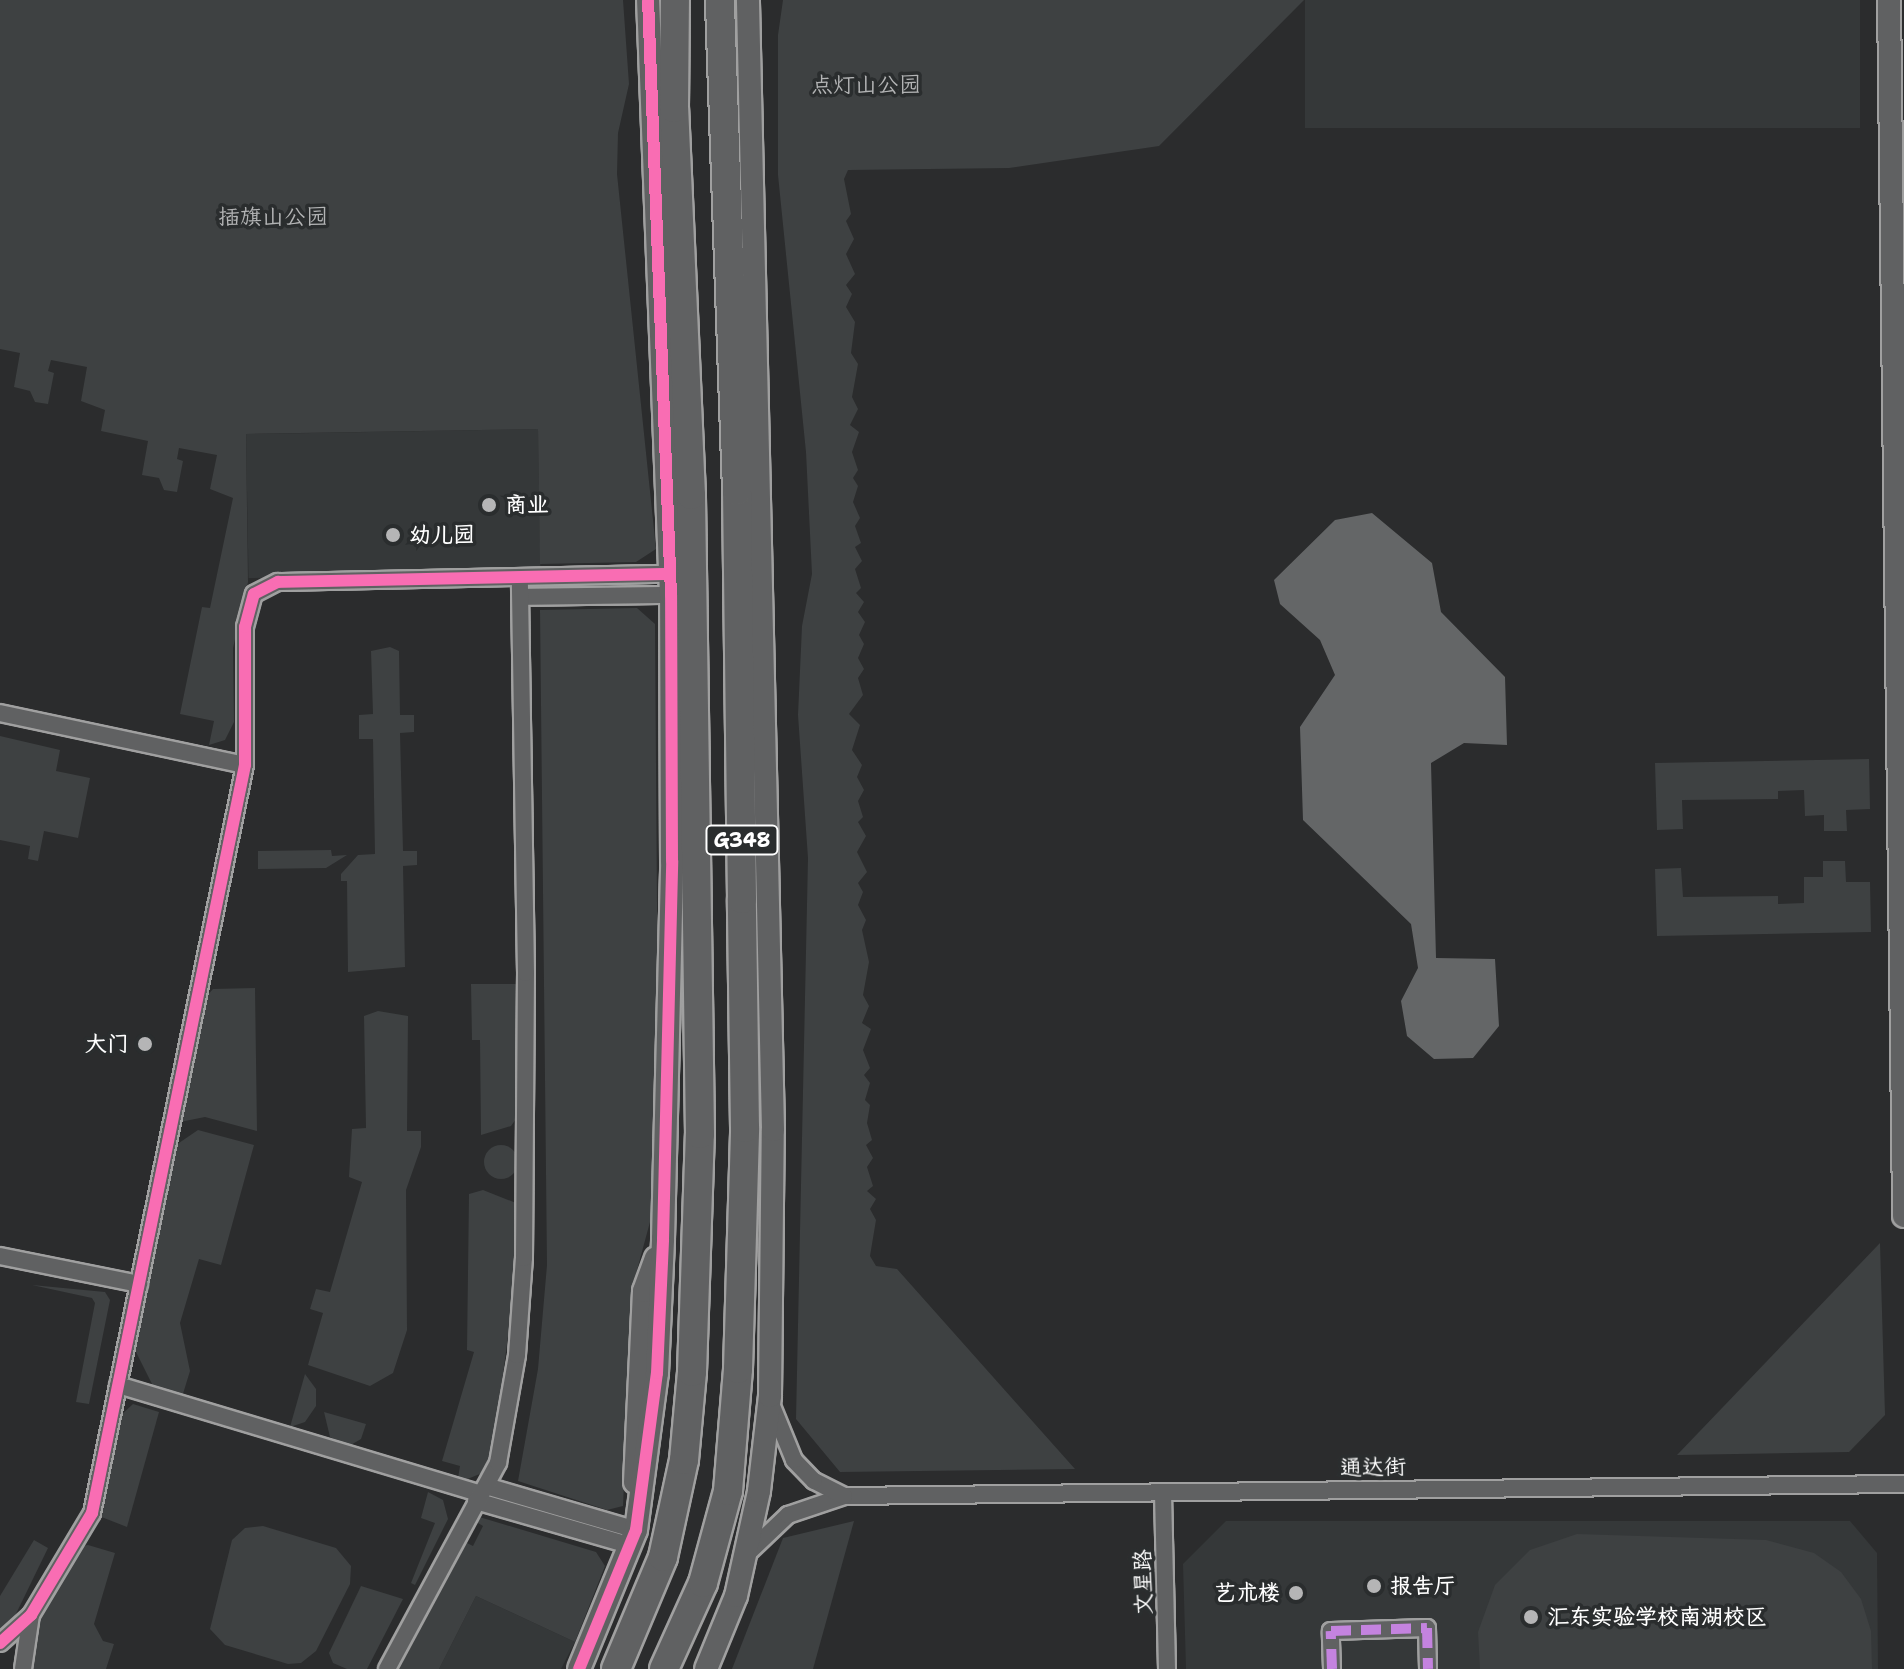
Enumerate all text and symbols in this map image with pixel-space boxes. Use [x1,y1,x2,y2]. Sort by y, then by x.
park label: 点灯山公园 [811,72,921,98]
park label: 插旗山公园 [218,204,328,230]
place label: 商业 [505,492,549,518]
marker: 商业 [480,496,498,514]
place label: 幼儿园 [409,522,475,548]
marker: 幼儿园 [384,526,402,544]
road number: G348 [704,824,780,856]
place label: 大门 [85,1031,129,1057]
marker: 大门 [136,1035,154,1053]
street label: 通达街 [1340,1453,1406,1481]
street label: 文星路 [1129,1549,1157,1615]
place label: 报告厅 [1390,1573,1456,1599]
marker: 报告厅 [1365,1577,1383,1595]
place label: 艺术楼 [1214,1580,1280,1606]
marker: 艺术楼 [1287,1584,1305,1602]
place label: 汇东实验学校南湖校区 [1547,1604,1767,1630]
marker: 汇东实验学校南湖校区 [1522,1608,1540,1626]

